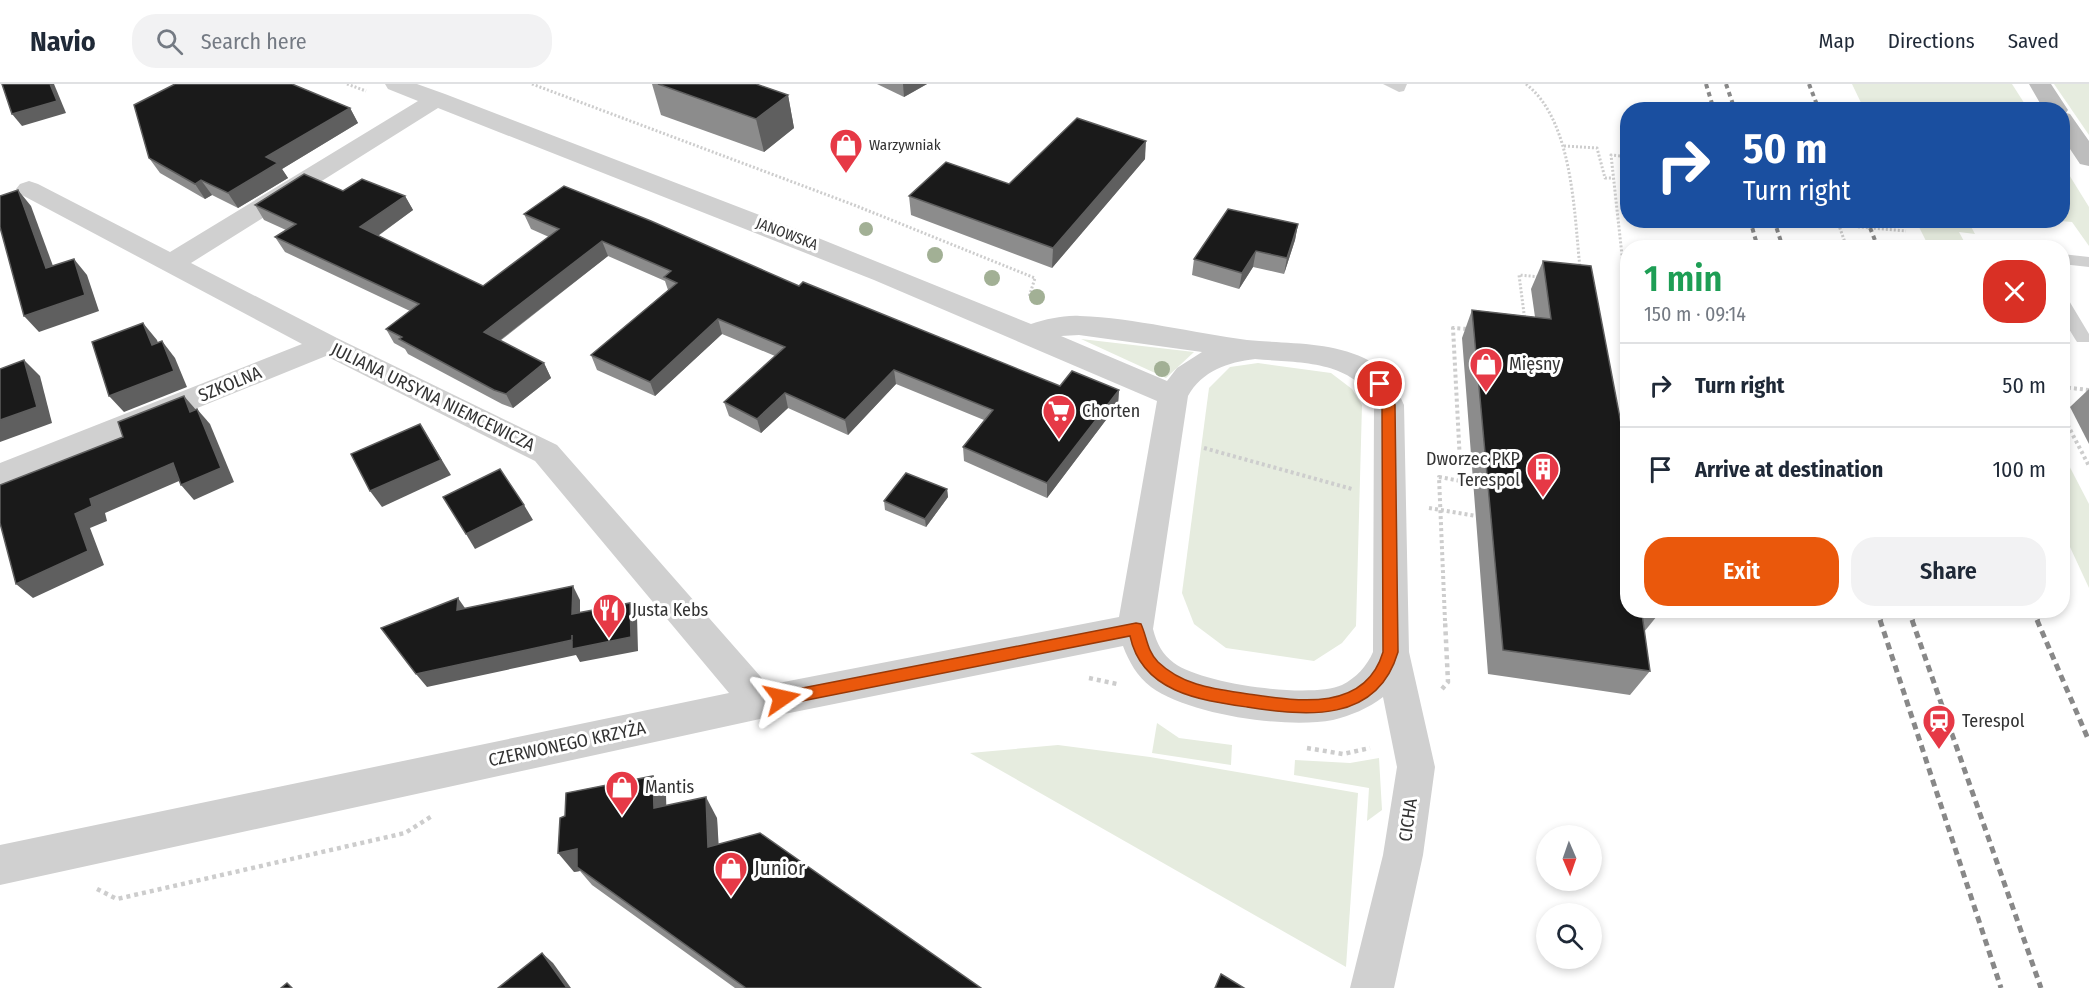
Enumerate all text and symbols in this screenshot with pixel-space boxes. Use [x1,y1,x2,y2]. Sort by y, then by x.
search box [132,14,552,68]
text: Navio [30,25,96,58]
icon: search [153,25,186,58]
text: Search here [201,28,307,55]
text: Map [1818,28,1855,54]
text: Directions [1888,28,1975,54]
text: Saved [2008,28,2059,54]
text: 50 m [1743,124,1827,174]
icon: right [1644,126,1722,204]
shop icon: Warzywniak [828,127,864,174]
place label: Warzywniak [869,136,941,154]
text: Turn right [1743,175,1851,207]
street label: JANOWSKA [753,214,821,254]
text: 1 min [1644,257,1722,301]
button: close [1983,260,2046,323]
text: 150 m · 09:14 [1644,302,1746,326]
street label: JULIANA URSYNA NIEMCEWICZA [327,338,539,456]
shop icon: Mięsny [1468,346,1504,393]
place label: Mięsny [1509,353,1560,375]
pin [1354,358,1405,409]
street label: SZKOLNA [195,361,265,407]
icon: arrive [1363,367,1396,400]
icon: right [1644,369,1677,402]
text: Turn right [1695,372,1784,399]
text: 50 m [2002,372,2046,399]
supermarket icon: Chorten [1041,393,1077,440]
place label: Chorten [1082,400,1140,422]
place label: Dworzec PKP Terespol [1426,448,1520,491]
building icon: Dworzec PKP Terespol [1525,451,1561,498]
icon: arrive [1644,453,1677,486]
text: Arrive at destination [1695,456,1883,483]
text: 100 m [1992,456,2046,483]
button: Exit [1644,537,1839,606]
button: Share [1851,537,2046,606]
restaurant icon: Justa Kebs [591,592,627,639]
place label: Justa Kebs [632,599,709,621]
position arrow [750,666,814,730]
station icon: Terespol [1921,703,1957,750]
place label: Terespol [1962,710,2025,732]
street label: CZERWONEGO KRZYŻA [486,717,648,771]
shop icon: Mantis [604,769,640,816]
place label: Mantis [645,776,695,798]
street label: CICHA [1394,796,1422,843]
north arrow [1536,825,1602,891]
map controls [1536,825,1602,969]
shop icon: Junior [713,850,749,897]
place label: Junior [754,855,806,881]
button: search [1536,903,1602,969]

